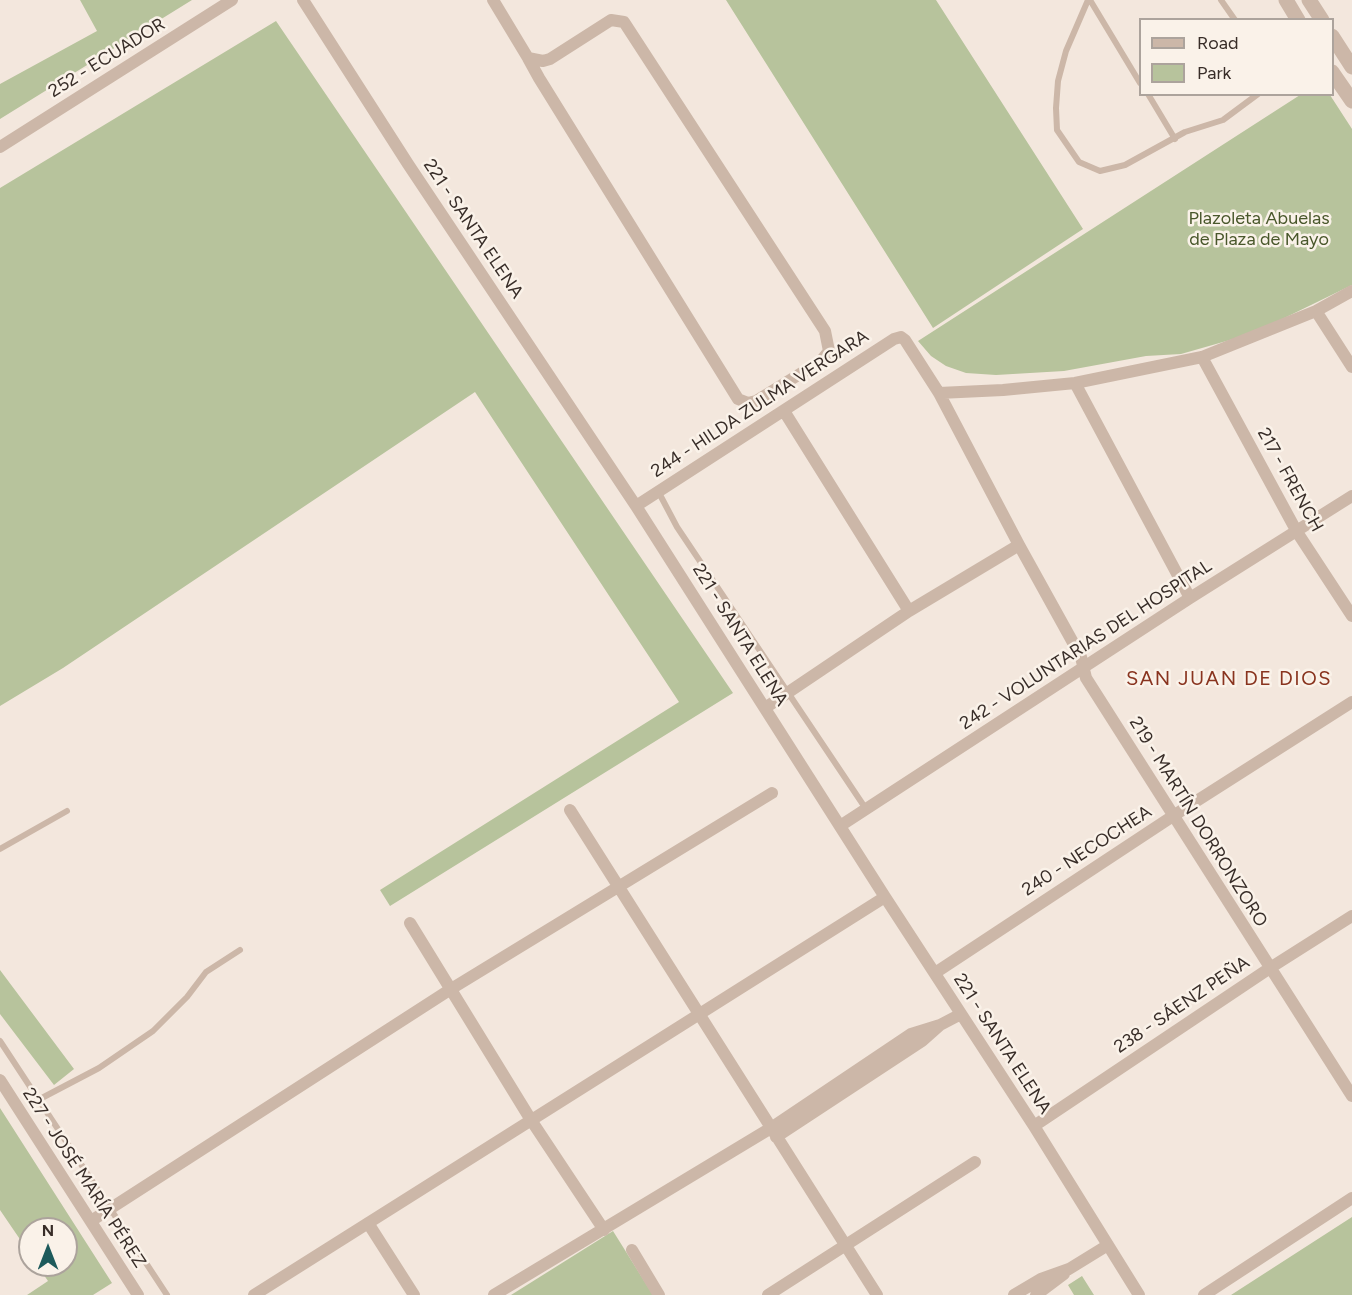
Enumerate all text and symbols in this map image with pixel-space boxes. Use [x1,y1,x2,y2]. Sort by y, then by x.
street label: 252 - ECUADOR [45,14,169,102]
legend [1139,18,1334,96]
text: Road [1197,32,1238,54]
text: Park [1197,62,1231,84]
street label: 221 - SANTA ELENA [418,155,528,303]
park label: Plazoleta Abuelas de Plaza de Mayo [1188,208,1330,250]
street label: 244 - HILDA ZULMA VERGARA [647,326,873,482]
street label: 217 - FRENCH [1253,424,1327,536]
street label: 242 - VOLUNTARIAS DEL HOSPITAL [956,555,1216,735]
street label: 221 - SANTA ELENA [688,560,792,710]
district label: SAN JUAN DE DIOS [1126,667,1332,691]
street label: 219 - MARTÍN DORRONZORO [1124,713,1272,931]
street label: 240 - NECOCHEA [1018,801,1156,901]
street label: 238 - SÁENZ PEÑA [1110,952,1254,1058]
street label: 221 - SANTA ELENA [948,970,1056,1118]
street label: 227 - JOSÉ MARÍA PÉREZ [18,1084,150,1272]
north arrow [18,1217,78,1277]
text: N [42,1221,54,1240]

